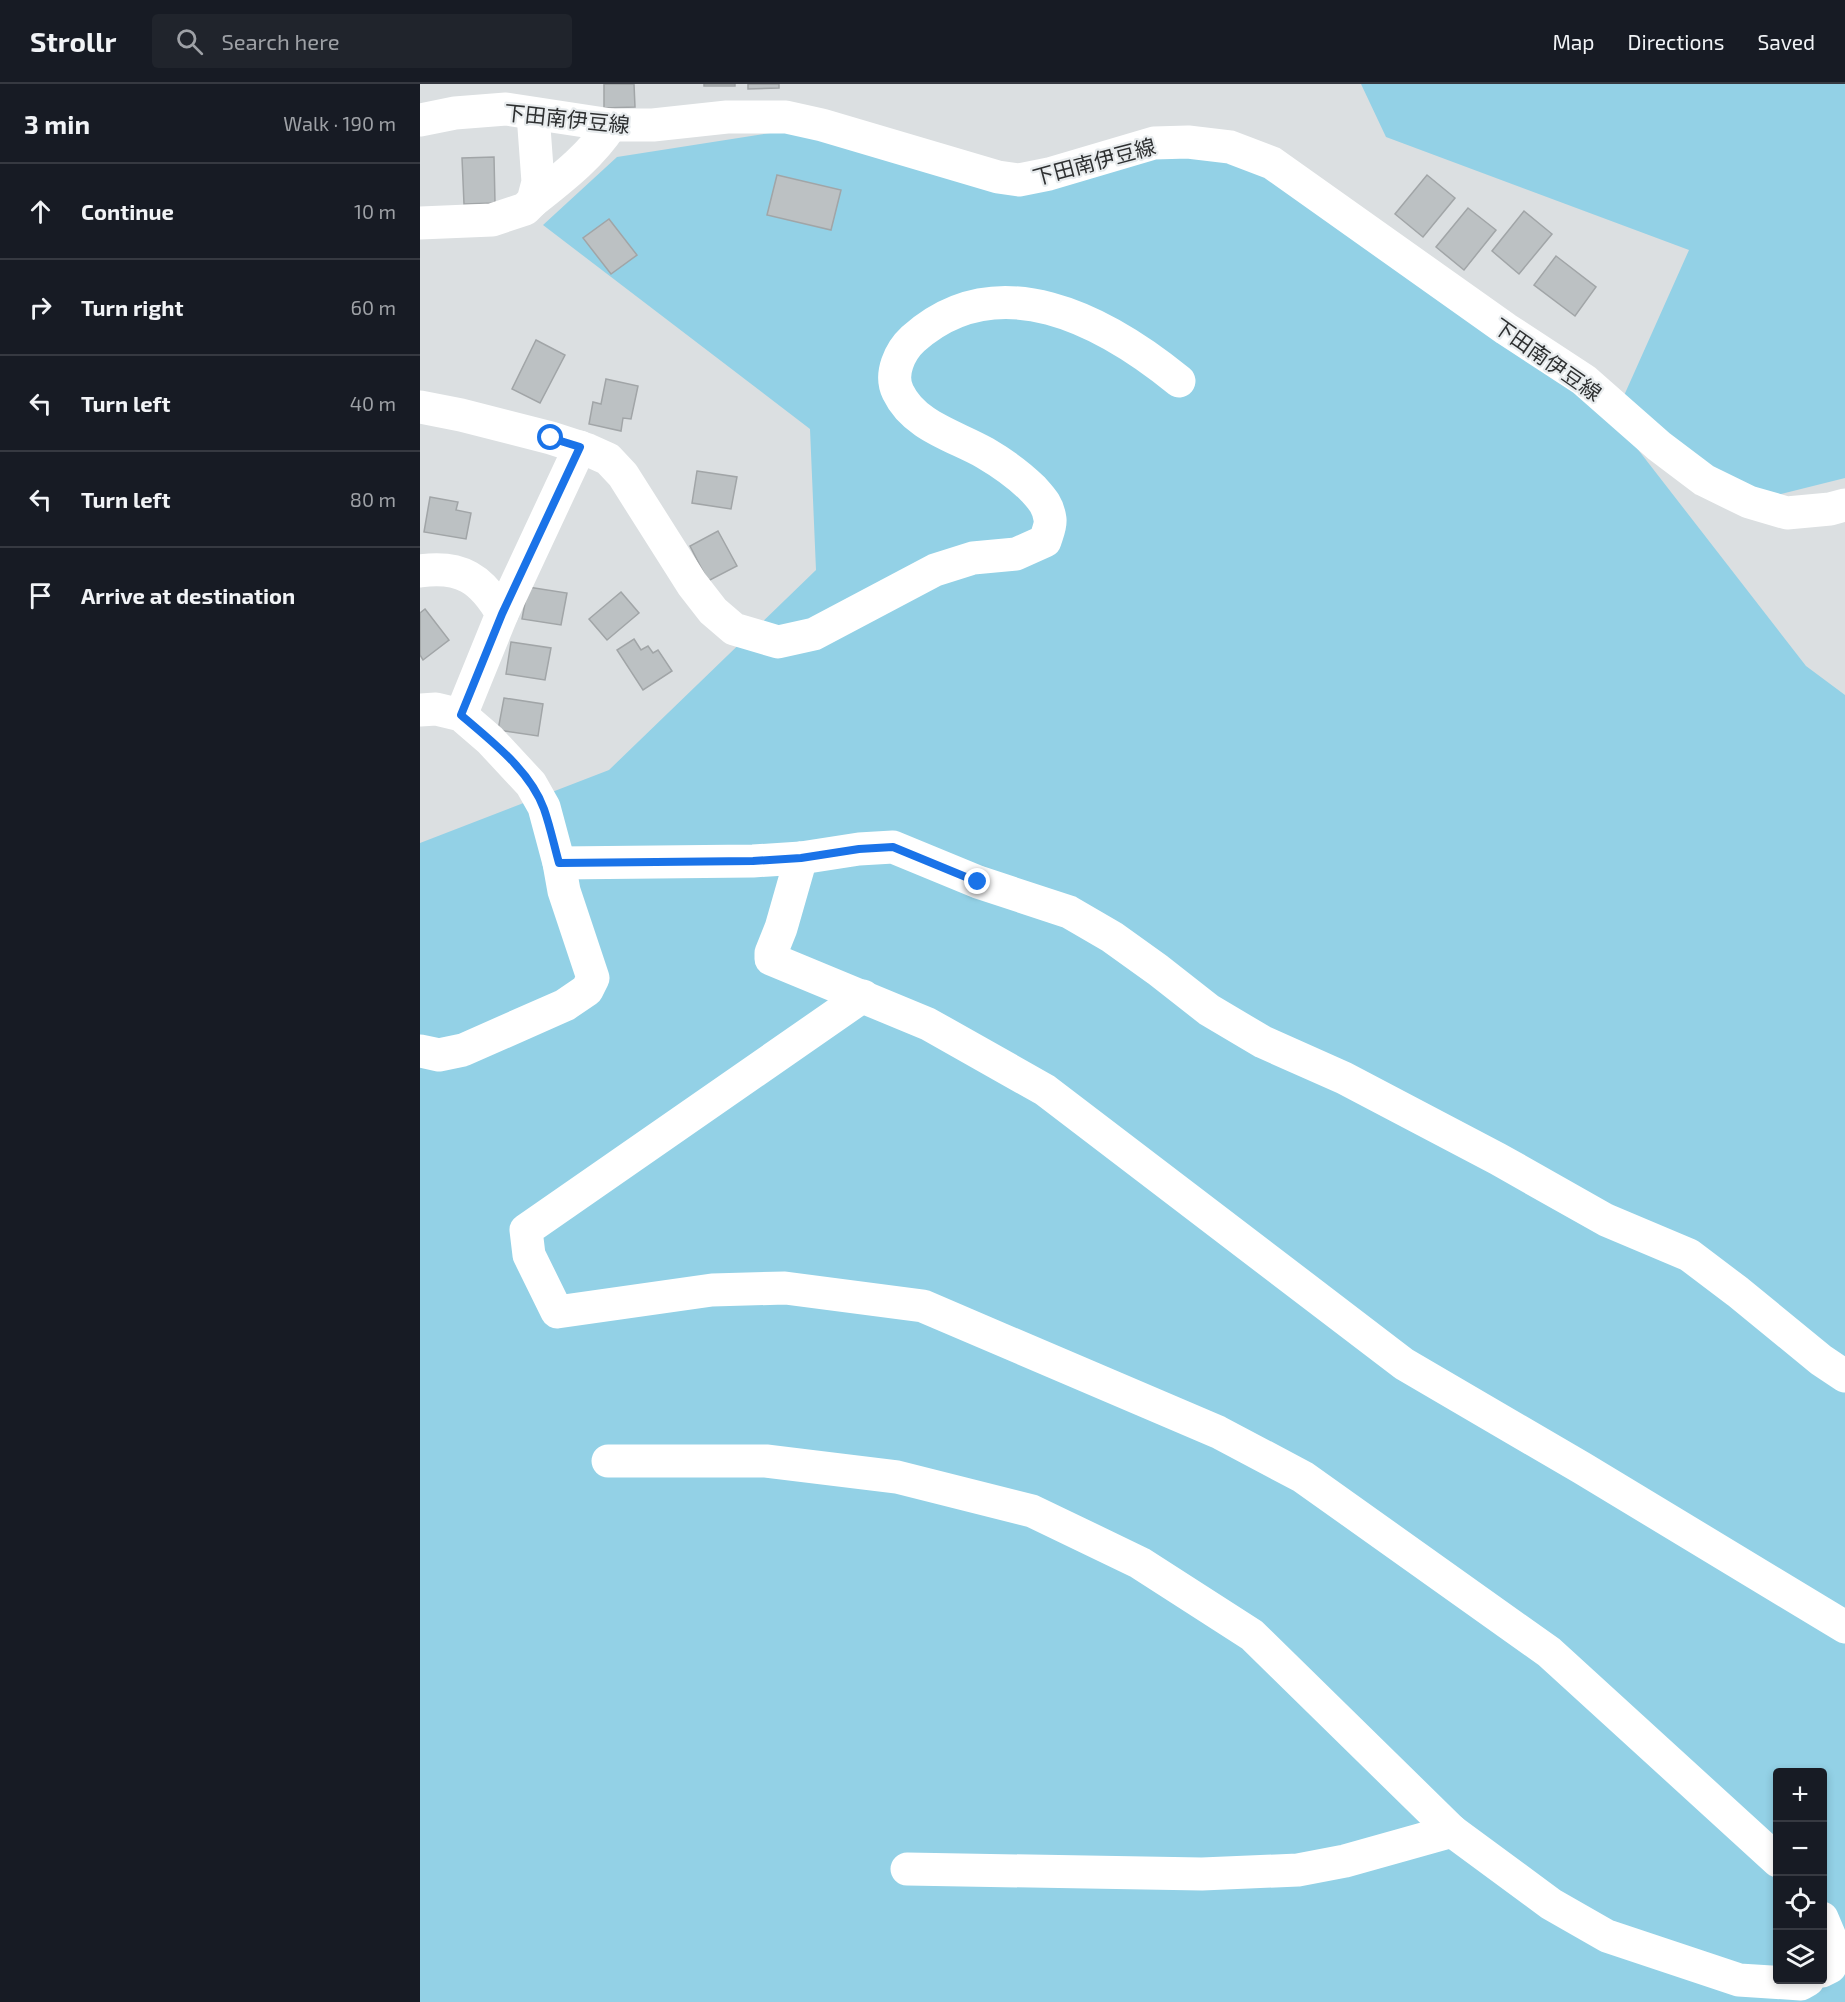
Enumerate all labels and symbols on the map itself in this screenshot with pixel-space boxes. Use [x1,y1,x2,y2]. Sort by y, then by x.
street label: 下田南伊豆線 [503,99,631,137]
street label: 下田南伊豆線 [1030,133,1158,189]
street label: 下田南伊豆線 [1489,313,1607,405]
route start [537,424,563,450]
route end [964,868,990,894]

